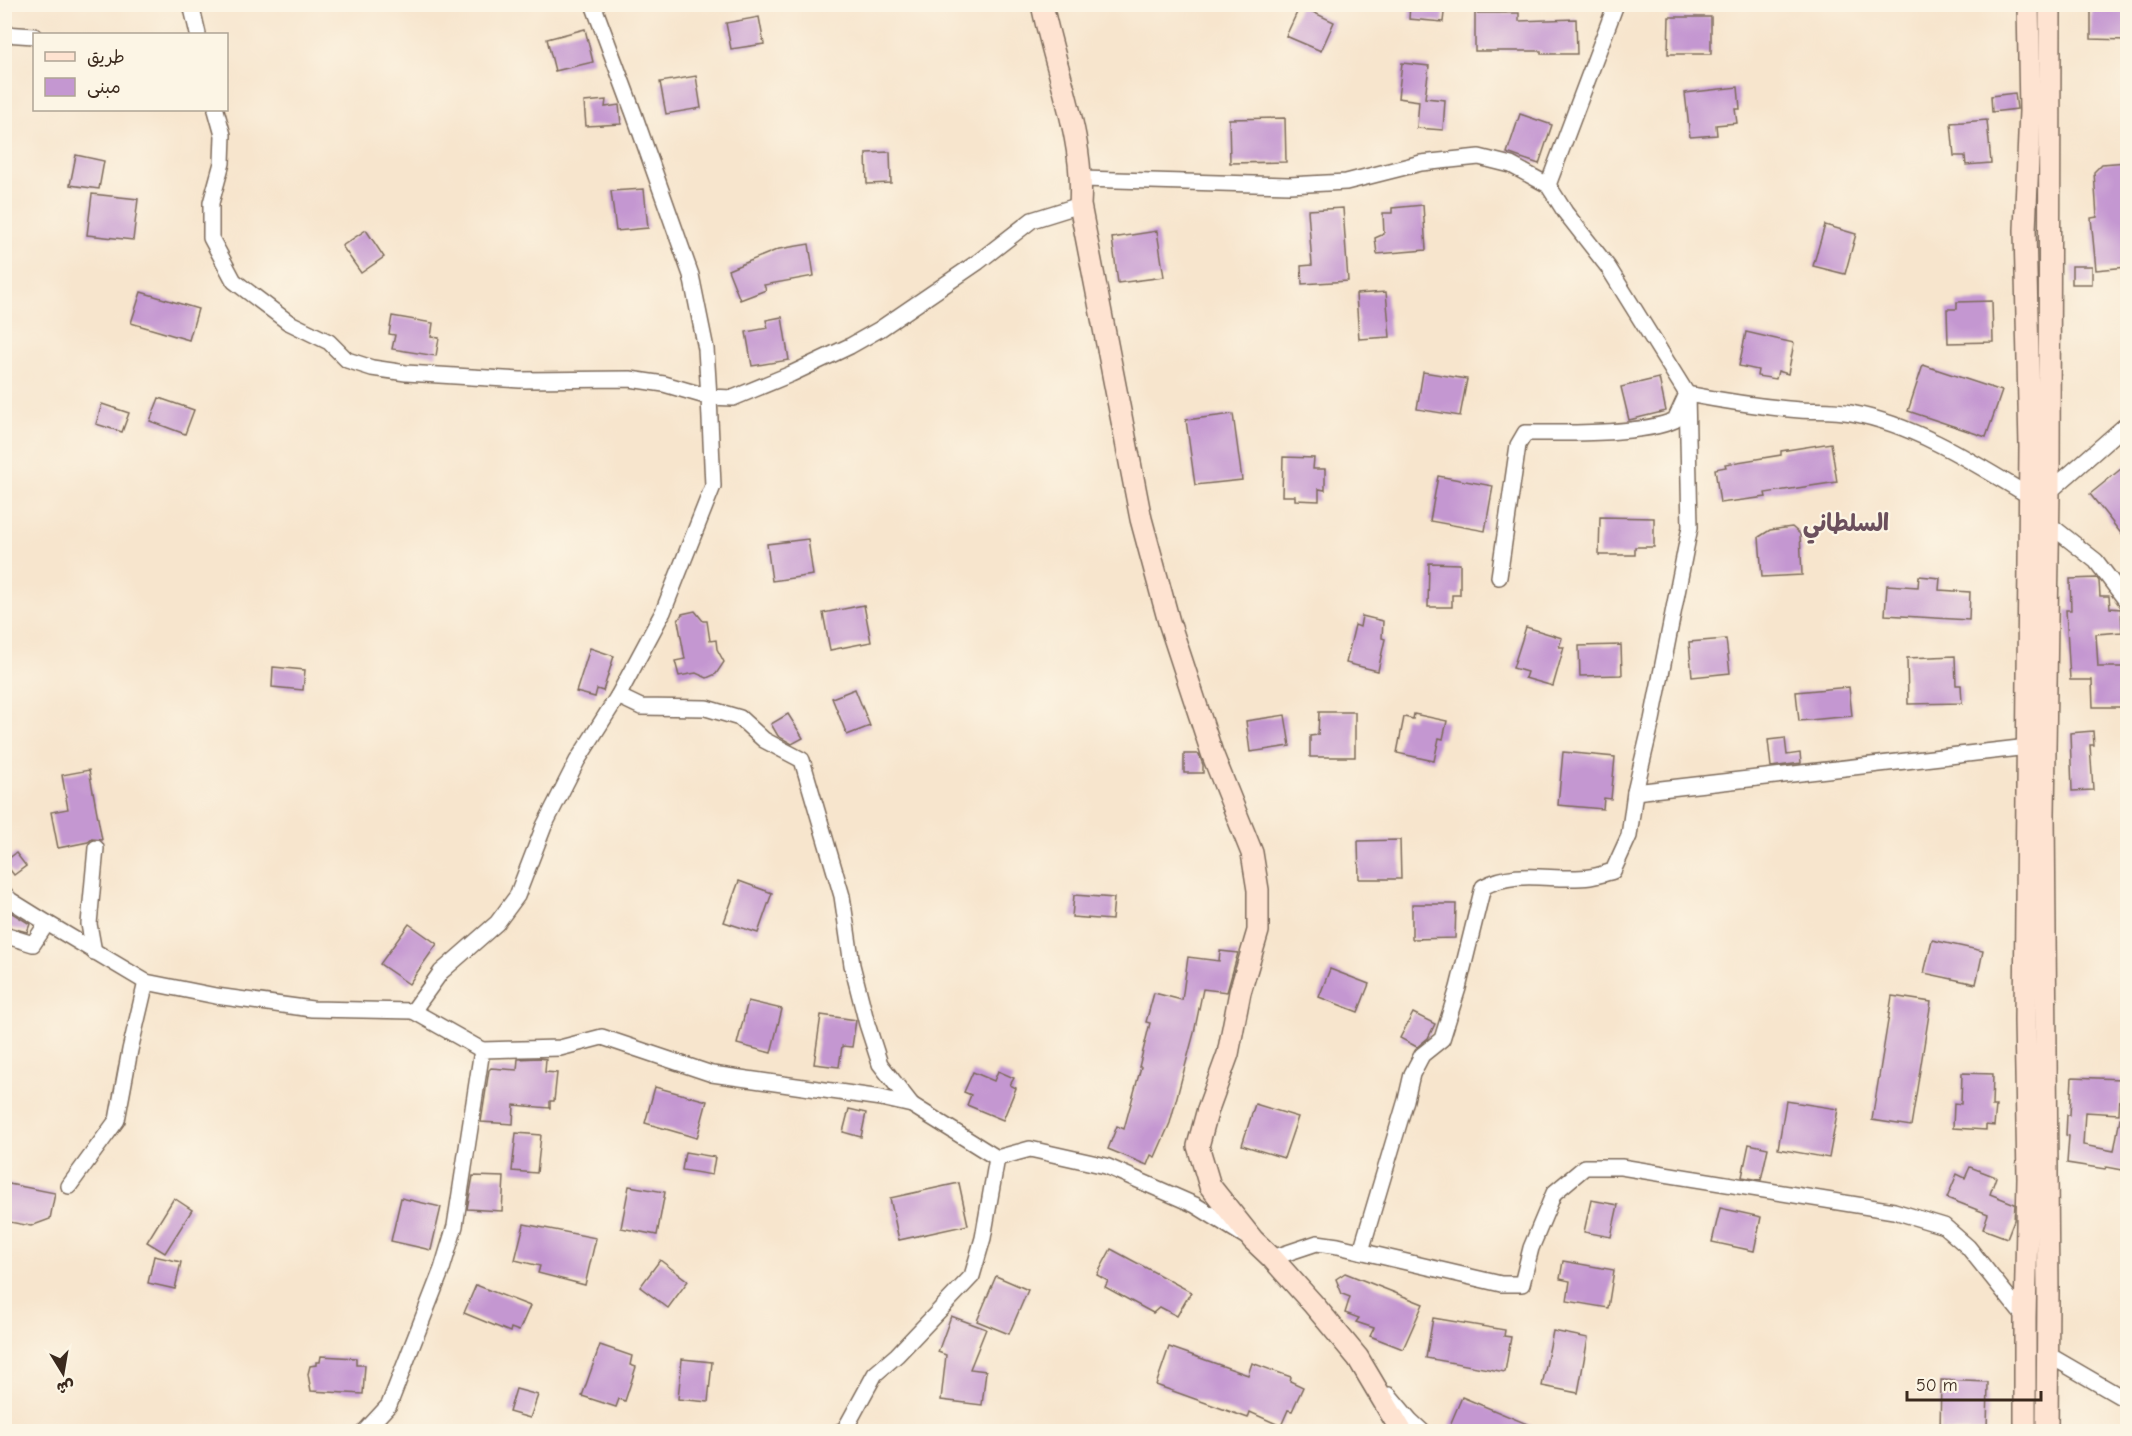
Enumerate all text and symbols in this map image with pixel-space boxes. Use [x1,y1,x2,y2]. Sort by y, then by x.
legend [33,33,228,111]
text: طريق [87,47,125,68]
text: مبنى [87,77,121,98]
district label: السلطاني [1803,509,1889,544]
north arrow [33,1343,93,1403]
scale bar [1907,1364,2040,1402]
text: 50 m [1916,1375,1958,1396]
text: ش [55,1376,76,1397]

